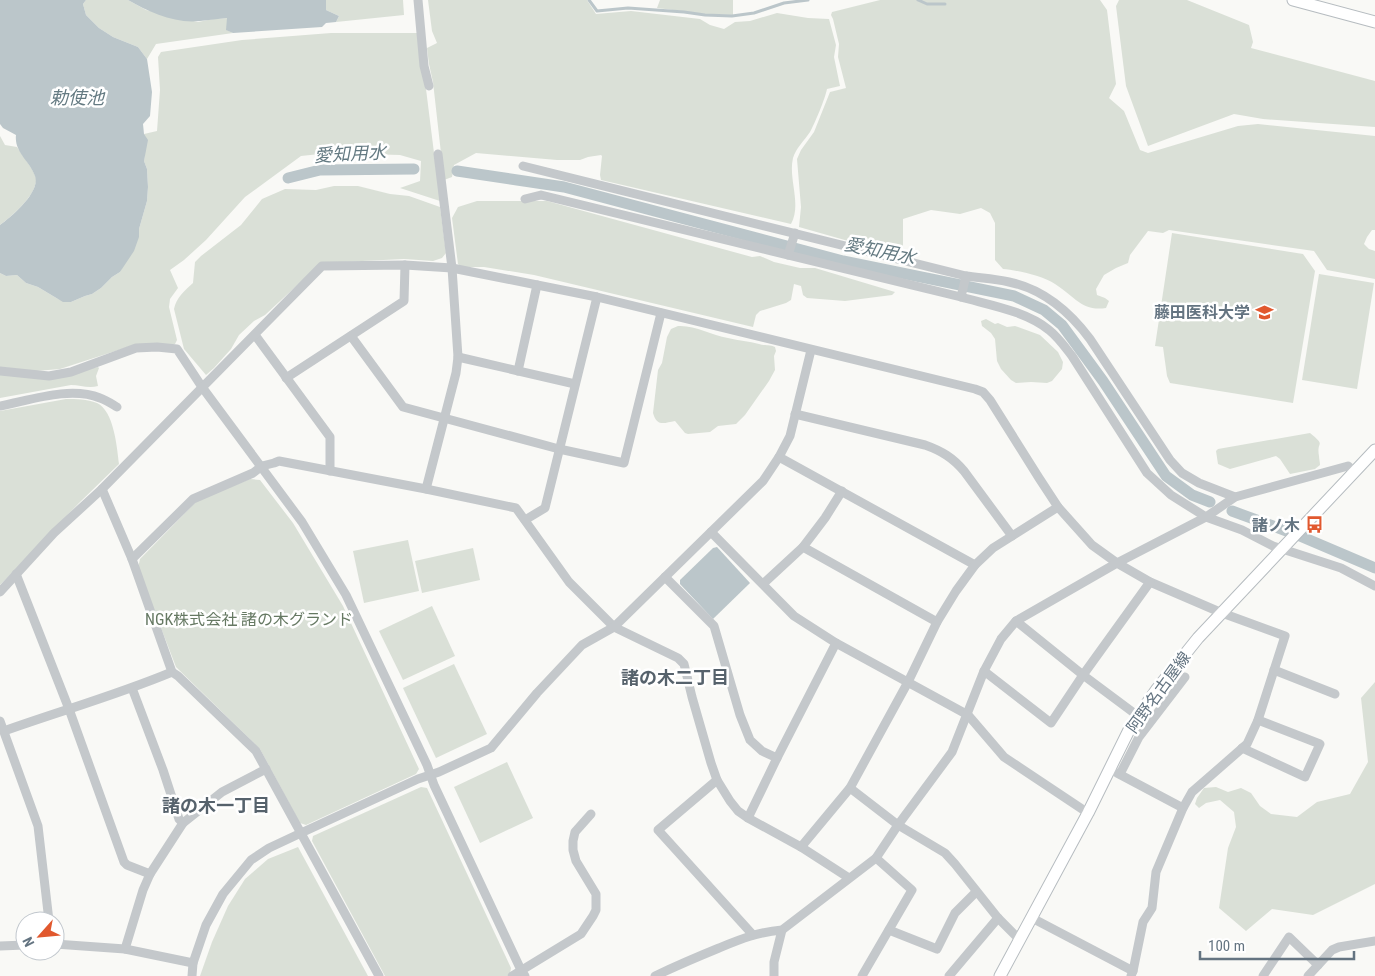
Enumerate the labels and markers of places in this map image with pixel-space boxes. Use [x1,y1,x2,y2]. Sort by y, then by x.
school or university icon: 藤田医科大学 [1254,302,1274,322]
place label: 藤田医科大学 [1154,303,1250,322]
bus stop icon: 諸ノ木 [1304,515,1324,535]
place label: 諸ノ木 [1252,516,1300,535]

